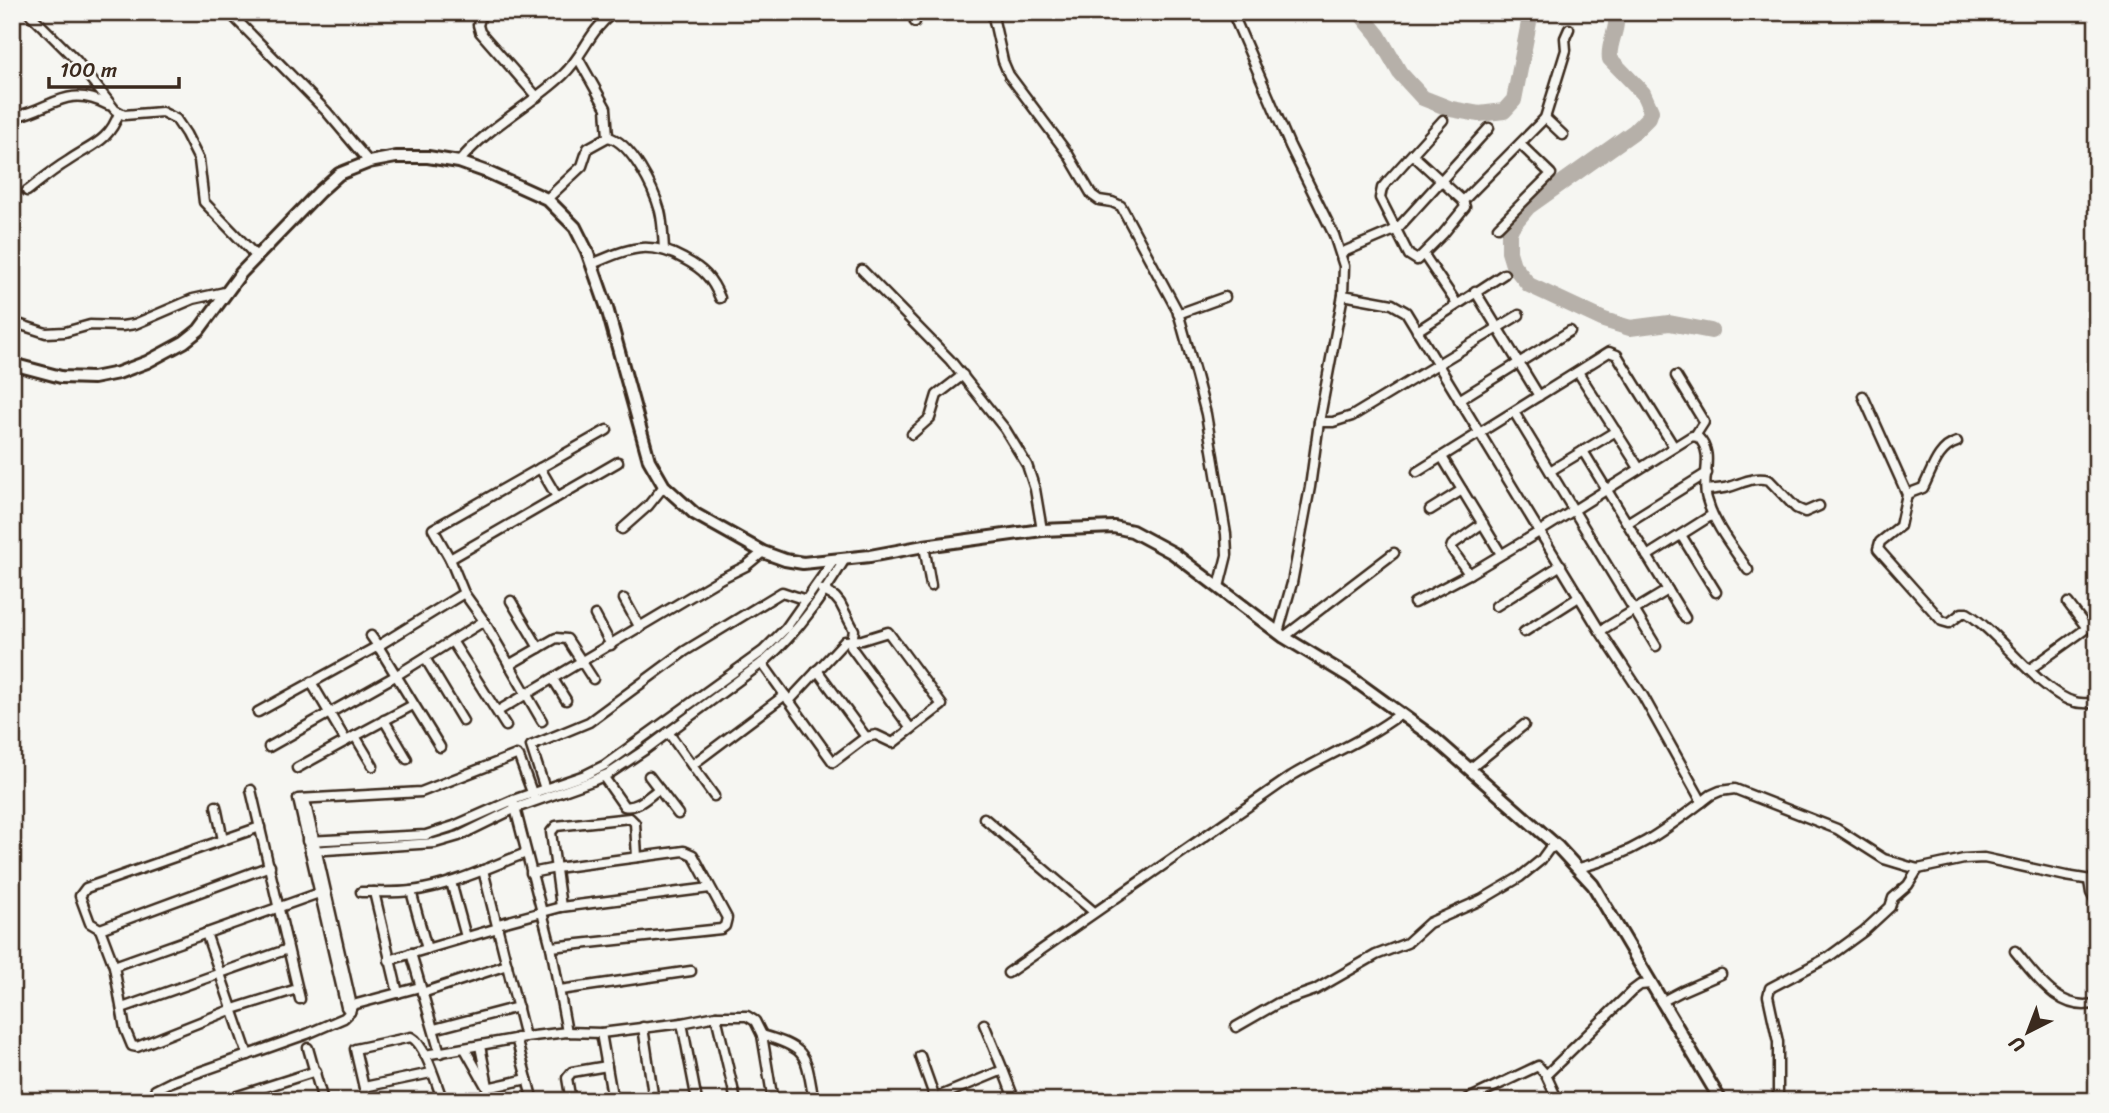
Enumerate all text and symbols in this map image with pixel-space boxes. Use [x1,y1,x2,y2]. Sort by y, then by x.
scale bar [49,46,178,90]
text: 100 m [60,51,117,89]
north arrow [1994,998,2064,1068]
text: U [2000,1027,2033,1061]

